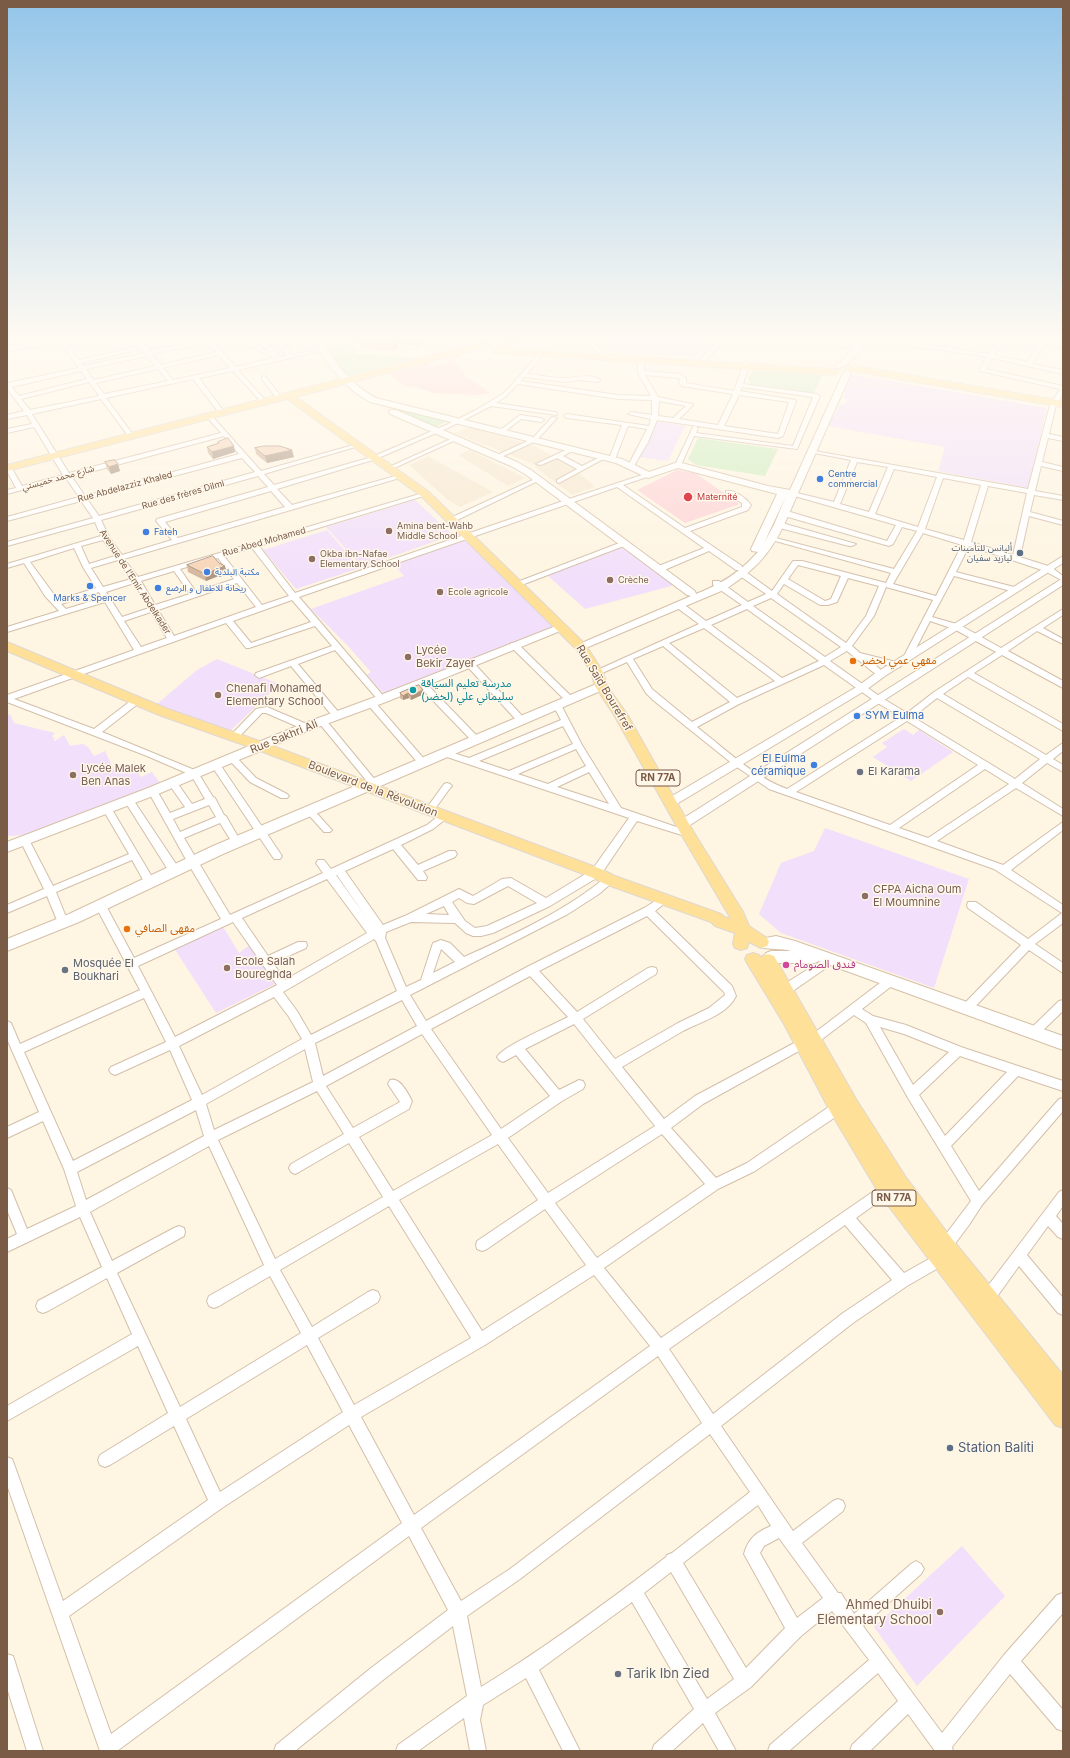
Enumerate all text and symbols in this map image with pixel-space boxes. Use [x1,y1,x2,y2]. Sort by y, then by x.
street label: شارع محمد خميستي [21,463,95,493]
street label: Rue Abdelazziz Khaled [76,469,174,505]
place label: Centre commercial [828,469,877,490]
marker: Centre commercial [815,474,825,484]
street label: Rue des frères Dilmi [140,478,226,512]
marker: Maternité [682,491,694,503]
place label: Maternité [697,492,737,502]
place label: Amina bent-Wahb Middle School [397,521,473,542]
street label: Rue Abed Mohamed [221,525,307,559]
marker: Amina bent-Wahb Middle School [384,526,394,536]
marker: Fateh [141,527,151,537]
place label: Fateh [154,527,178,537]
street label: Avenue de l'Emir Abdelkader [97,528,173,636]
place label: أليانس للتأمينات ليازيد سفيان [951,543,1012,564]
marker: أليانس للتأمينات ليازيد سفيان [1015,548,1025,558]
place label: Okba ibn-Nafae Elementary School [320,549,400,570]
marker: Okba ibn-Nafae Elementary School [307,554,317,564]
marker: مكتبة البلدية [202,567,212,577]
place label: مكتبة البلدية [215,567,260,577]
marker: Crèche [605,575,615,585]
place label: Crèche [618,575,649,585]
marker: Marks & Spencer [85,581,95,591]
marker: ريحانة للاطفال و الرضع [153,583,163,593]
place label: ريحانة للاطفال و الرضع [166,583,246,593]
marker: Ecole agricole [435,587,445,597]
place label: Ecole agricole [448,587,508,597]
place label: Marks & Spencer [54,593,126,603]
street label: Rue Saïd Bourefref [573,643,635,733]
place label: Lycée Bekir Zayer [416,644,475,670]
marker: Lycée Bekir Zayer [403,652,413,662]
place label: مقهي عمي لخضر [861,654,937,668]
marker: مقهي عمي لخضر [848,656,858,666]
place label: مدرسة تعليم السياقة سليماني علي (لخضر) [421,677,513,703]
place label: Chenafi Mohamed Elementary School [226,682,323,708]
marker: مدرسة تعليم السياقة سليماني علي (لخضر) [408,685,418,695]
marker: Chenafi Mohamed Elementary School [213,690,223,700]
place label: SYM Eulma [865,709,924,723]
marker: SYM Eulma [852,711,862,721]
street label: Rue Sakhri Ali [248,717,320,757]
place label: El Eulma céramique [751,752,806,778]
street label: Boulevard de la Révolution [306,758,440,820]
marker: El Eulma céramique [809,760,819,770]
place label: Lycée Malek Ben Anas [81,762,146,788]
place label: El Karama [868,765,920,779]
marker: El Karama [855,767,865,777]
marker: Lycée Malek Ben Anas [68,770,78,780]
road number: RN 77A [636,770,680,786]
place label: CFPA Aicha Oum El Moumnine [873,883,961,909]
marker: CFPA Aicha Oum El Moumnine [860,891,870,901]
place label: مقهى الصافي [135,922,195,936]
marker: مقهى الصافي [122,924,132,934]
place label: Ecole Salah Boureghda [235,955,295,981]
place label: Mosquée El Boukhari [73,957,134,983]
place label: فندق الصومام [794,958,856,972]
marker: فندق الصومام [781,960,791,970]
marker: Ecole Salah Boureghda [222,963,232,973]
marker: Mosquée El Boukhari [60,965,70,975]
road number: RN 77A [872,1190,916,1206]
place label: Station Baliti [958,1440,1034,1456]
marker: Station Baliti [945,1443,955,1453]
place label: Ahmed Dhuibi Elementary School [817,1597,932,1628]
marker: Ahmed Dhuibi Elementary School [935,1607,945,1617]
place label: Tarik Ibn Zied [626,1666,709,1682]
marker: Tarik Ibn Zied [613,1669,623,1679]

